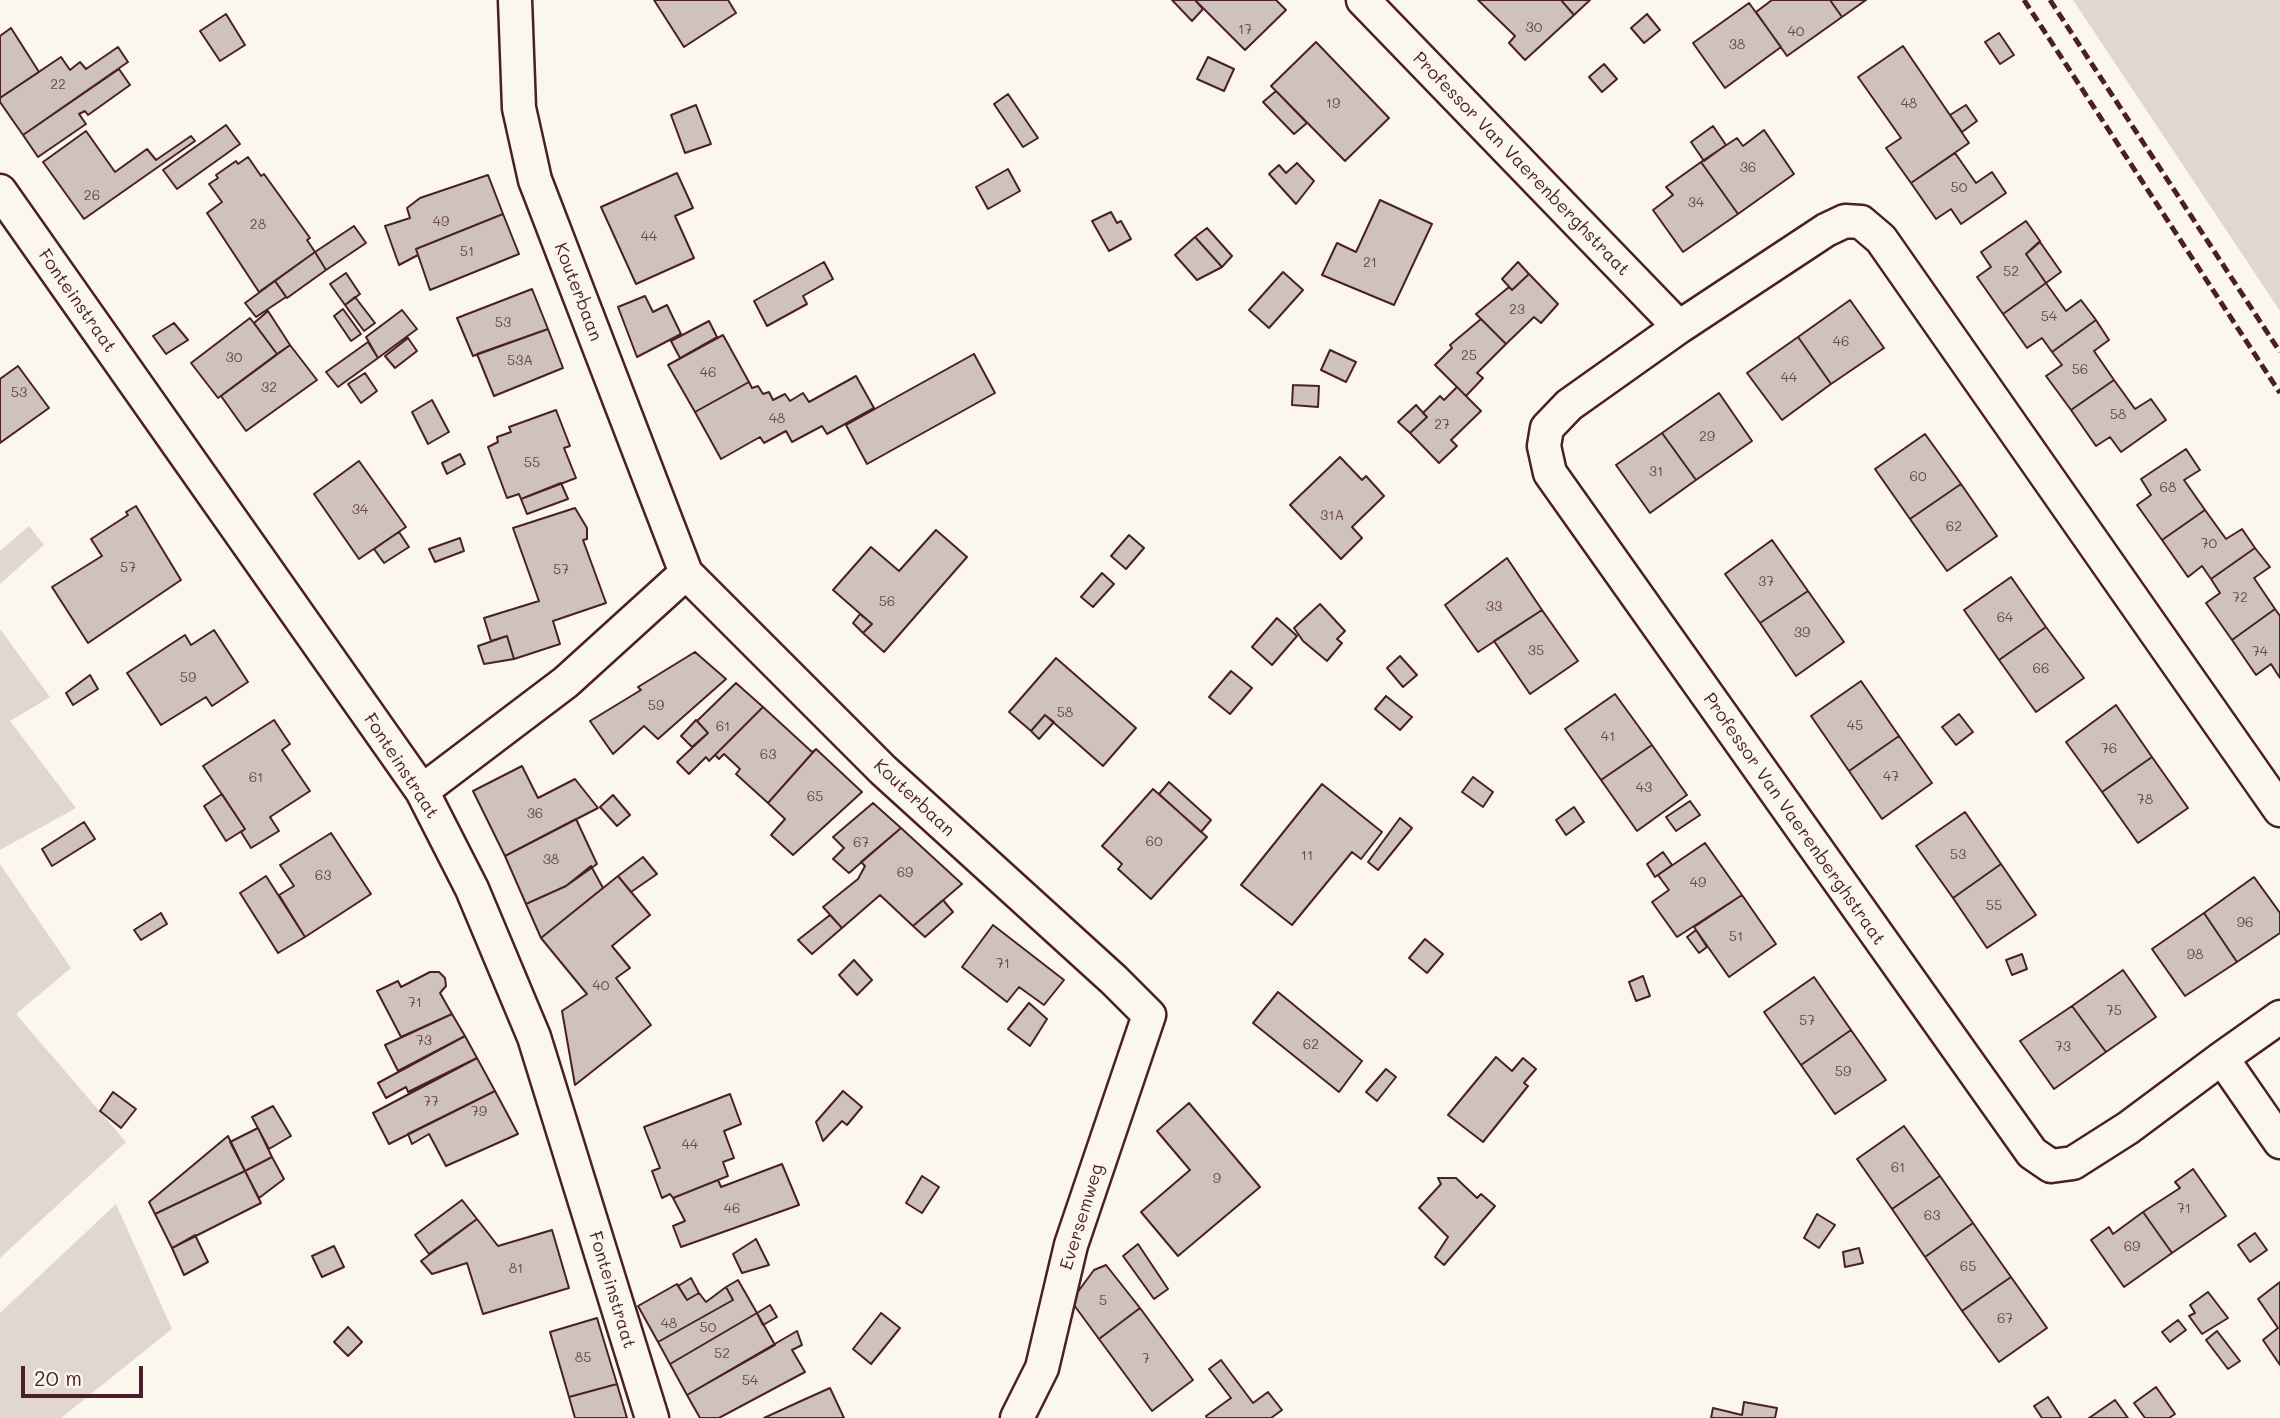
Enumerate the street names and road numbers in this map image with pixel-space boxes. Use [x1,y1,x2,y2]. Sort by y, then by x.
street label: Professor Van Vaerenberghstraat [1408,48,1634,280]
street label: Kouterbaan [549,240,607,344]
street label: Fonteinstraat [33,245,121,357]
street label: Professor Van Vaerenberghstraat [1698,689,1890,949]
street label: Fonteinstraat [359,709,443,823]
street label: Kouterbaan [869,755,959,841]
street label: Eversemweg [1056,1161,1108,1273]
street label: Fonteinstraat [584,1229,640,1351]

